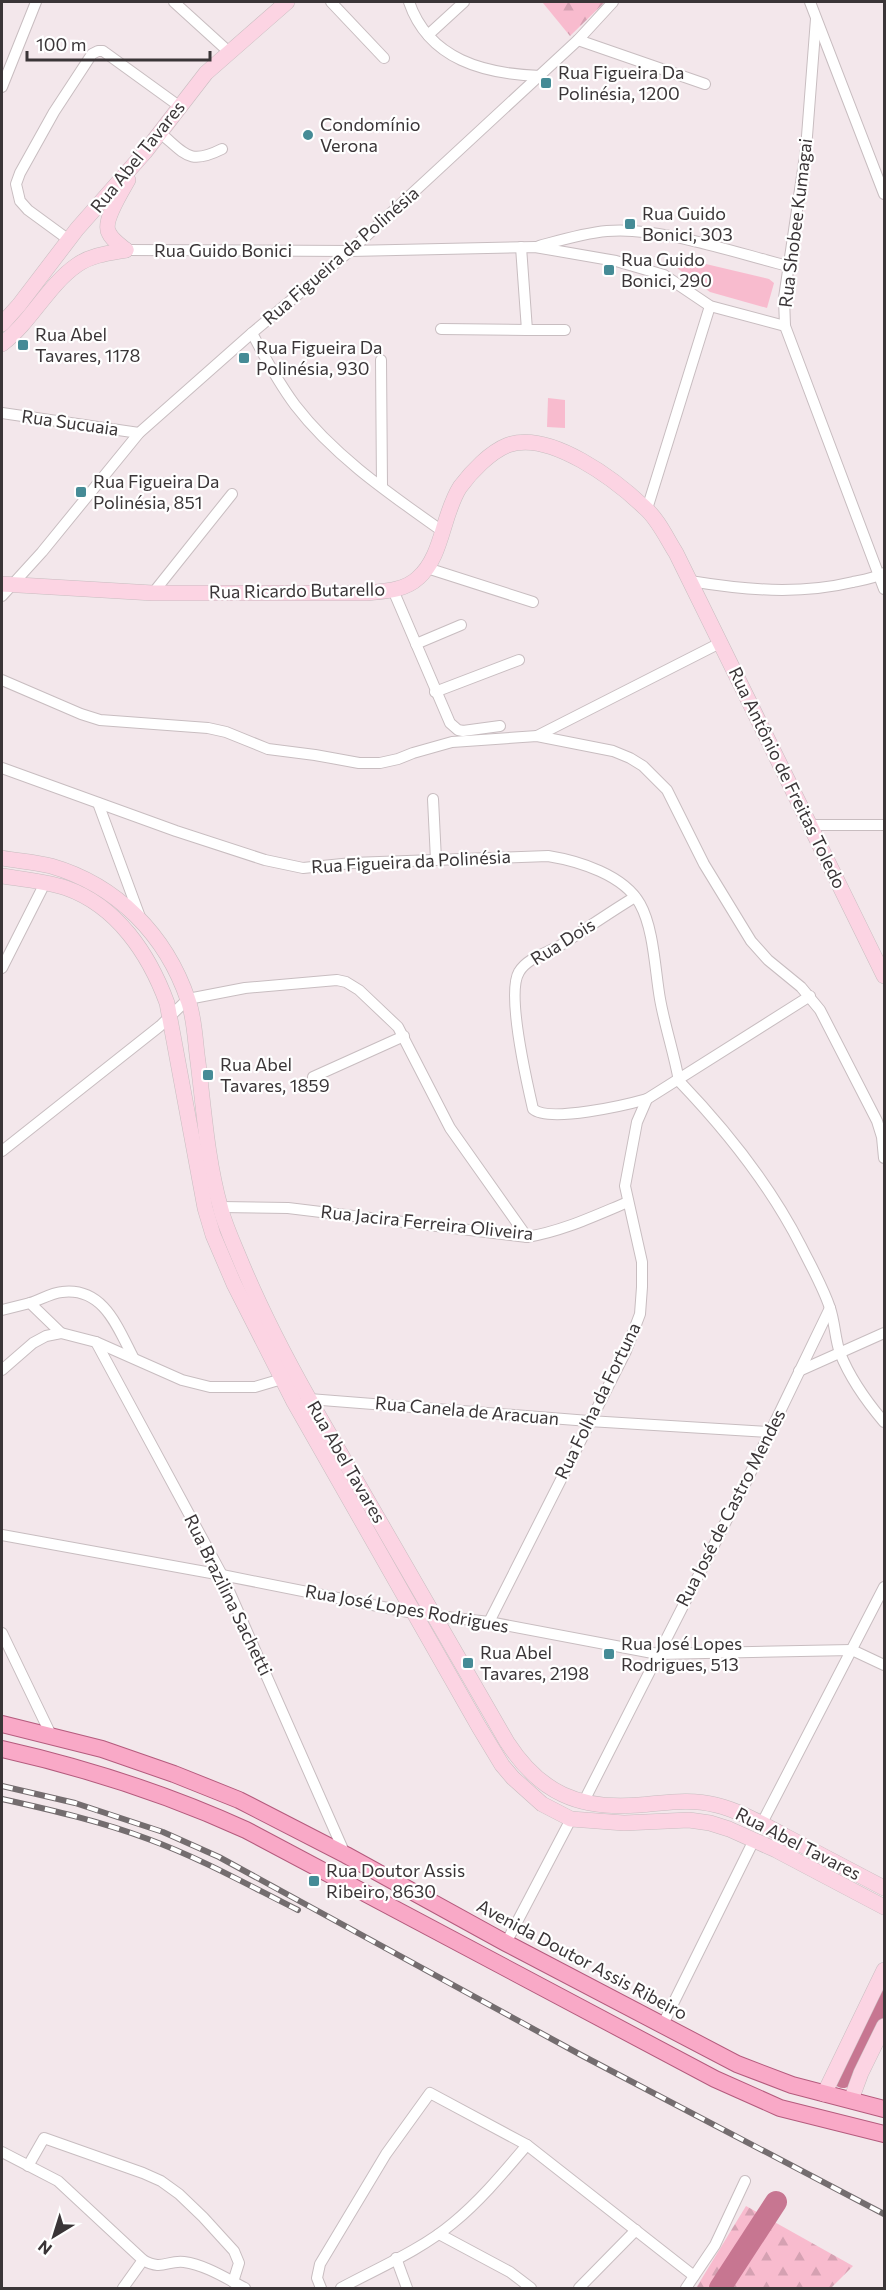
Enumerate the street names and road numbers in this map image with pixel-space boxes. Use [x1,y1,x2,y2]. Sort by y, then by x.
street label: Rua Abel Tavares [85,96,189,217]
street label: Rua Shobee Kumagai [774,137,816,309]
street label: Rua Figueira da Polinésia [258,181,423,329]
street label: Rua Guido Bonici [154,239,292,261]
street label: Rua Sucuaia [20,404,120,440]
street label: Rua Ricardo Butarello [209,577,385,603]
street label: Rua Antônio de Freitas Toledo [725,663,851,892]
street label: Rua Figueira da Polinésia [311,845,511,877]
street label: Rua Dois [526,913,599,969]
street label: Rua Jacira Ferreira Oliveira [320,1200,535,1244]
street label: Rua Folha da Fortuna [550,1319,645,1483]
street label: Rua Canela de Aracuan [374,1391,560,1429]
street label: Rua Abel Tavares [303,1396,391,1527]
street label: Rua José de Castro Mendes [671,1405,790,1610]
street label: Rua Brazilina Sachetti [180,1510,278,1679]
street label: Rua José Lopes Rodrigues [304,1579,511,1637]
street label: Rua Abel Tavares [732,1802,865,1884]
street label: Avenida Doutor Assis Ribeiro [473,1894,691,2024]

